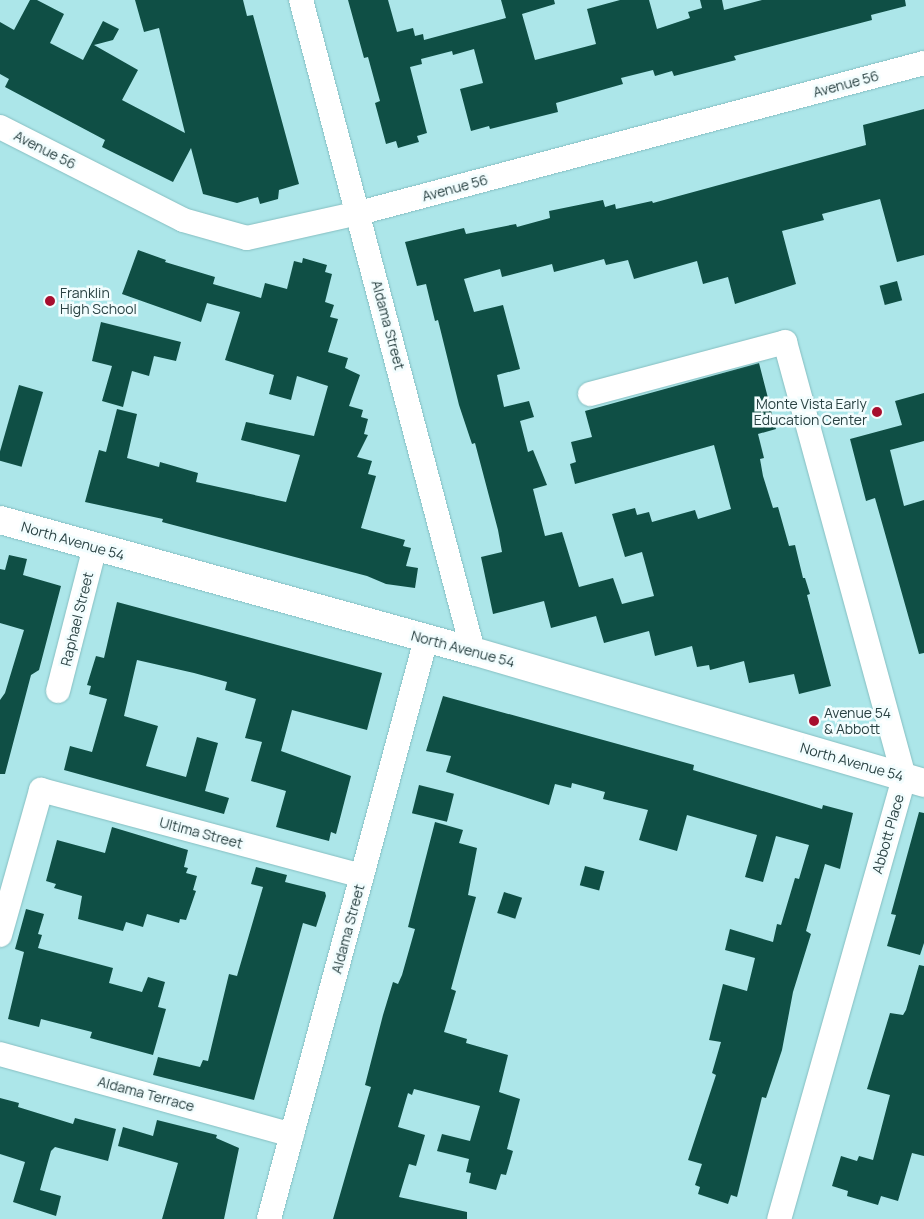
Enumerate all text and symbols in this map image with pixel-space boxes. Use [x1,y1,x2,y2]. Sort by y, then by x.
street label: Avenue 56 [811,67,881,101]
street label: Avenue 56 [11,127,79,173]
street label: Avenue 56 [420,171,490,205]
street label: Aldama Street [368,279,408,371]
place label: Franklin High School [60,285,137,318]
marker: Franklin High School [44,295,56,307]
place label: Monte Vista Early Education Center [754,396,867,428]
marker: Monte Vista Early Education Center [871,406,883,418]
street label: North Avenue 54 [19,518,127,564]
street label: Raphael Street [57,570,97,668]
street label: North Avenue 54 [409,627,517,671]
place label: Avenue 54 & Abbott [824,705,891,738]
marker: Avenue 54 & Abbott [808,715,820,727]
street label: North Avenue 54 [798,739,906,785]
street label: Abbott Place [869,792,907,876]
street label: Ultima Street [158,814,244,852]
street label: Aldama Street [328,883,368,975]
street label: Aldama Terrace [96,1073,196,1115]

